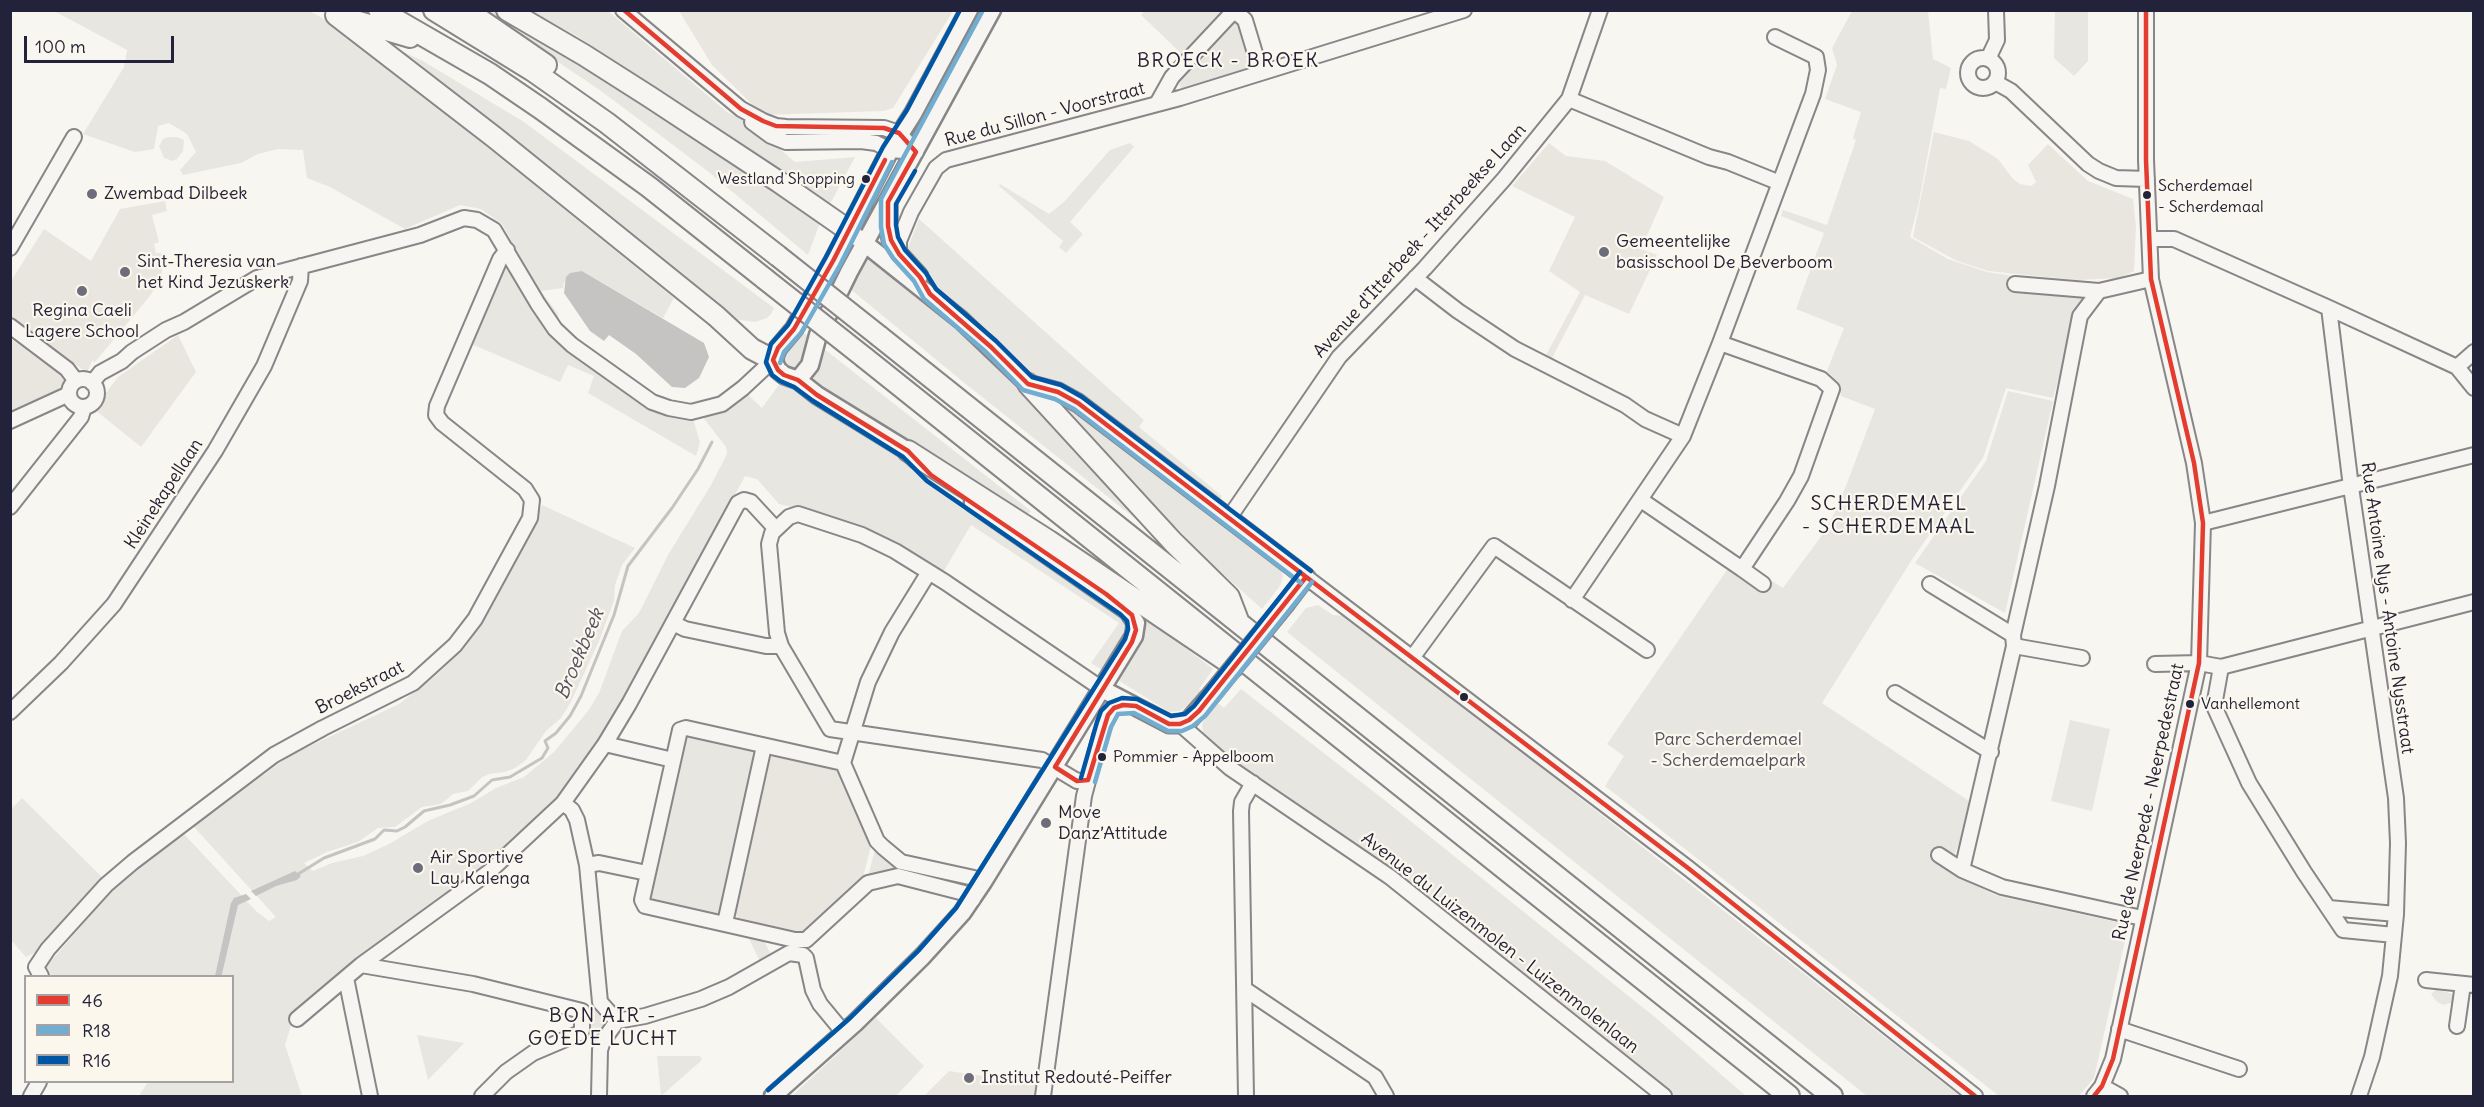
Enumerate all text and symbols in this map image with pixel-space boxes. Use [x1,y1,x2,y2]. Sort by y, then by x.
scale bar [27,24,177,62]
text: 100 m [35,35,86,58]
district label: BROECK - BROEK [1137,49,1319,73]
street label: Rue du Sillon - Voorstraat [943,78,1147,152]
street label: Avenue d'Itterbeek - Itterbeekse Laan [1309,120,1531,362]
place label: Westland Shopping [717,169,855,189]
marker: Westland Shopping [860,173,872,185]
place label: Scherdemael - Scherdemaal [2158,176,2264,214]
place label: Zwembad Dilbeek [104,183,248,205]
marker: Zwembad Dilbeek [85,187,99,201]
marker: Scherdemael - Scherdemaal [2141,189,2153,201]
place label: Gemeentelijke basisschool De Beverboom [1616,231,1833,274]
marker: Gemeentelijke basisschool De Beverboom [1597,245,1611,259]
place label: Sint-Theresia van het Kind Jezuskerk [137,251,289,294]
marker: Sint-Theresia van het Kind Jezuskerk [118,265,132,279]
marker: Regina Caeli Lagere School [75,284,89,298]
place label: Regina Caeli Lagere School [25,300,139,342]
street label: Kleinekapellaan [120,435,208,553]
street label: Rue Antoine Nys - Antoine Nysstraat [2356,461,2418,755]
district label: SCHERDEMAEL - SCHERDEMAAL [1802,492,1976,539]
water label: Broekbeek [550,605,610,703]
street label: Broekstraat [312,657,408,719]
street label: Rue de Neerpede - Neerpedestraat [2109,661,2189,943]
unlabelled marker [1458,691,1470,703]
place label: Vanhellemont [2201,694,2300,714]
marker: Vanhellemont [2184,698,2196,710]
park label: Parc Scherdemael - Scherdemaelpark [1650,729,1806,771]
place label: Pommier - Appelboom [1113,747,1274,767]
marker: Pommier - Appelboom [1096,751,1108,763]
place label: Move Danz’Attitude [1058,802,1168,844]
marker: Move Danz’Attitude [1039,816,1053,830]
street label: Avenue du Luizenmolen - Luizenmolenlaan [1357,828,1643,1058]
place label: Air Sportive Lay Kalenga [430,847,530,890]
marker: Air Sportive Lay Kalenga [411,861,425,875]
legend [24,975,234,1083]
text: 46 [82,989,103,1012]
district label: BON AIR - GOEDE LUCHT [528,1004,678,1051]
text: R18 [82,1019,111,1042]
text: R16 [82,1049,111,1072]
place label: Institut Redouté-Peiffer [981,1067,1172,1089]
marker: Institut Redouté-Peiffer [962,1071,976,1085]

